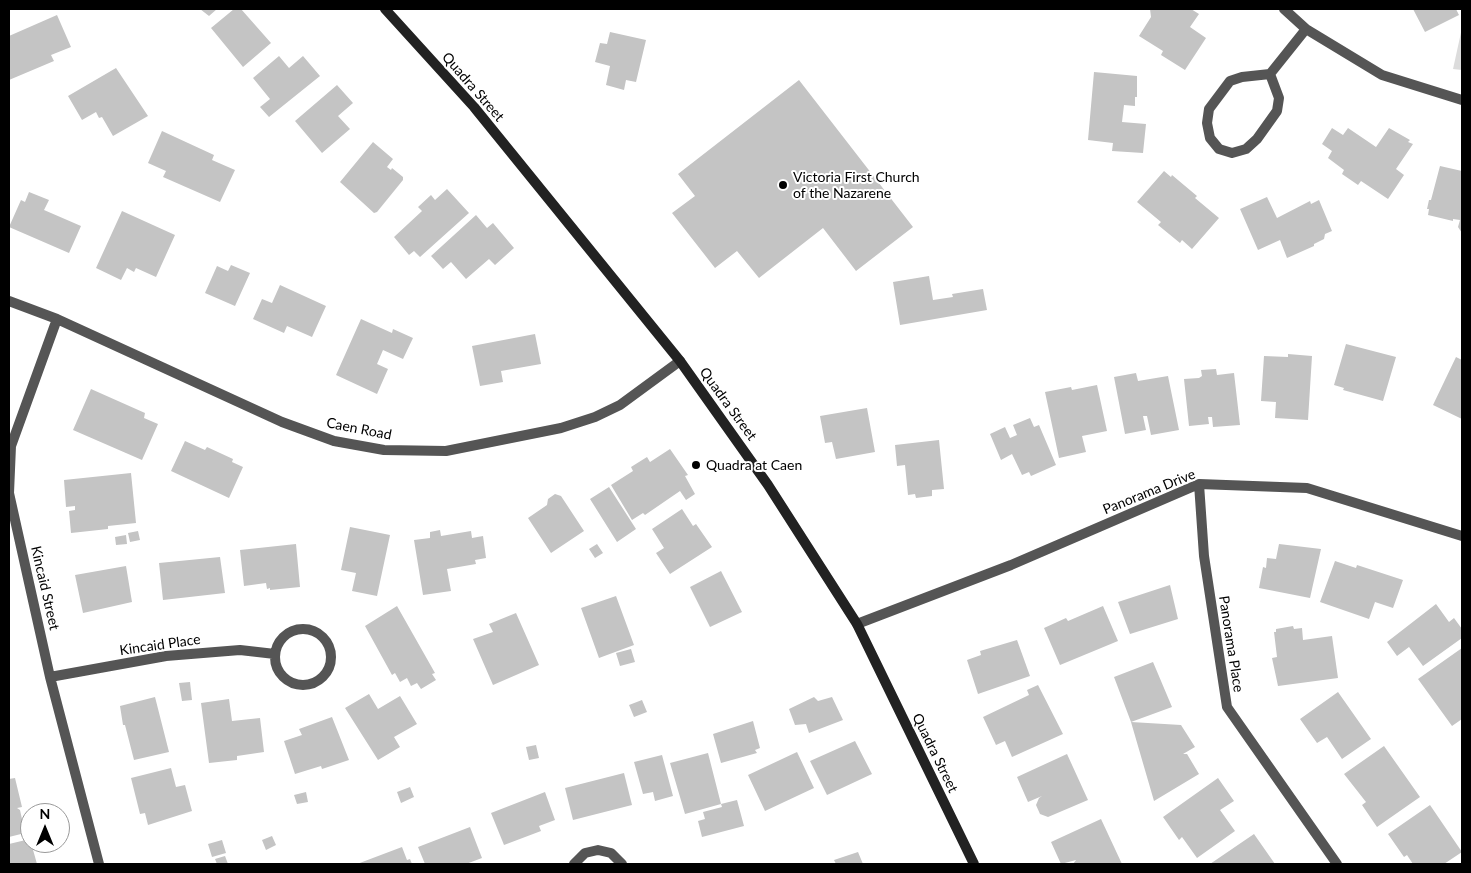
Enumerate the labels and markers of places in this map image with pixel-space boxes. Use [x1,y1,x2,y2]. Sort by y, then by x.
place label: Victoria First Church of the Nazarene [793,169,920,202]
marker: Victoria First Church of the Nazarene [777,179,789,191]
place label: Quadra at Caen [706,457,802,473]
marker: Quadra at Caen [690,459,702,471]

